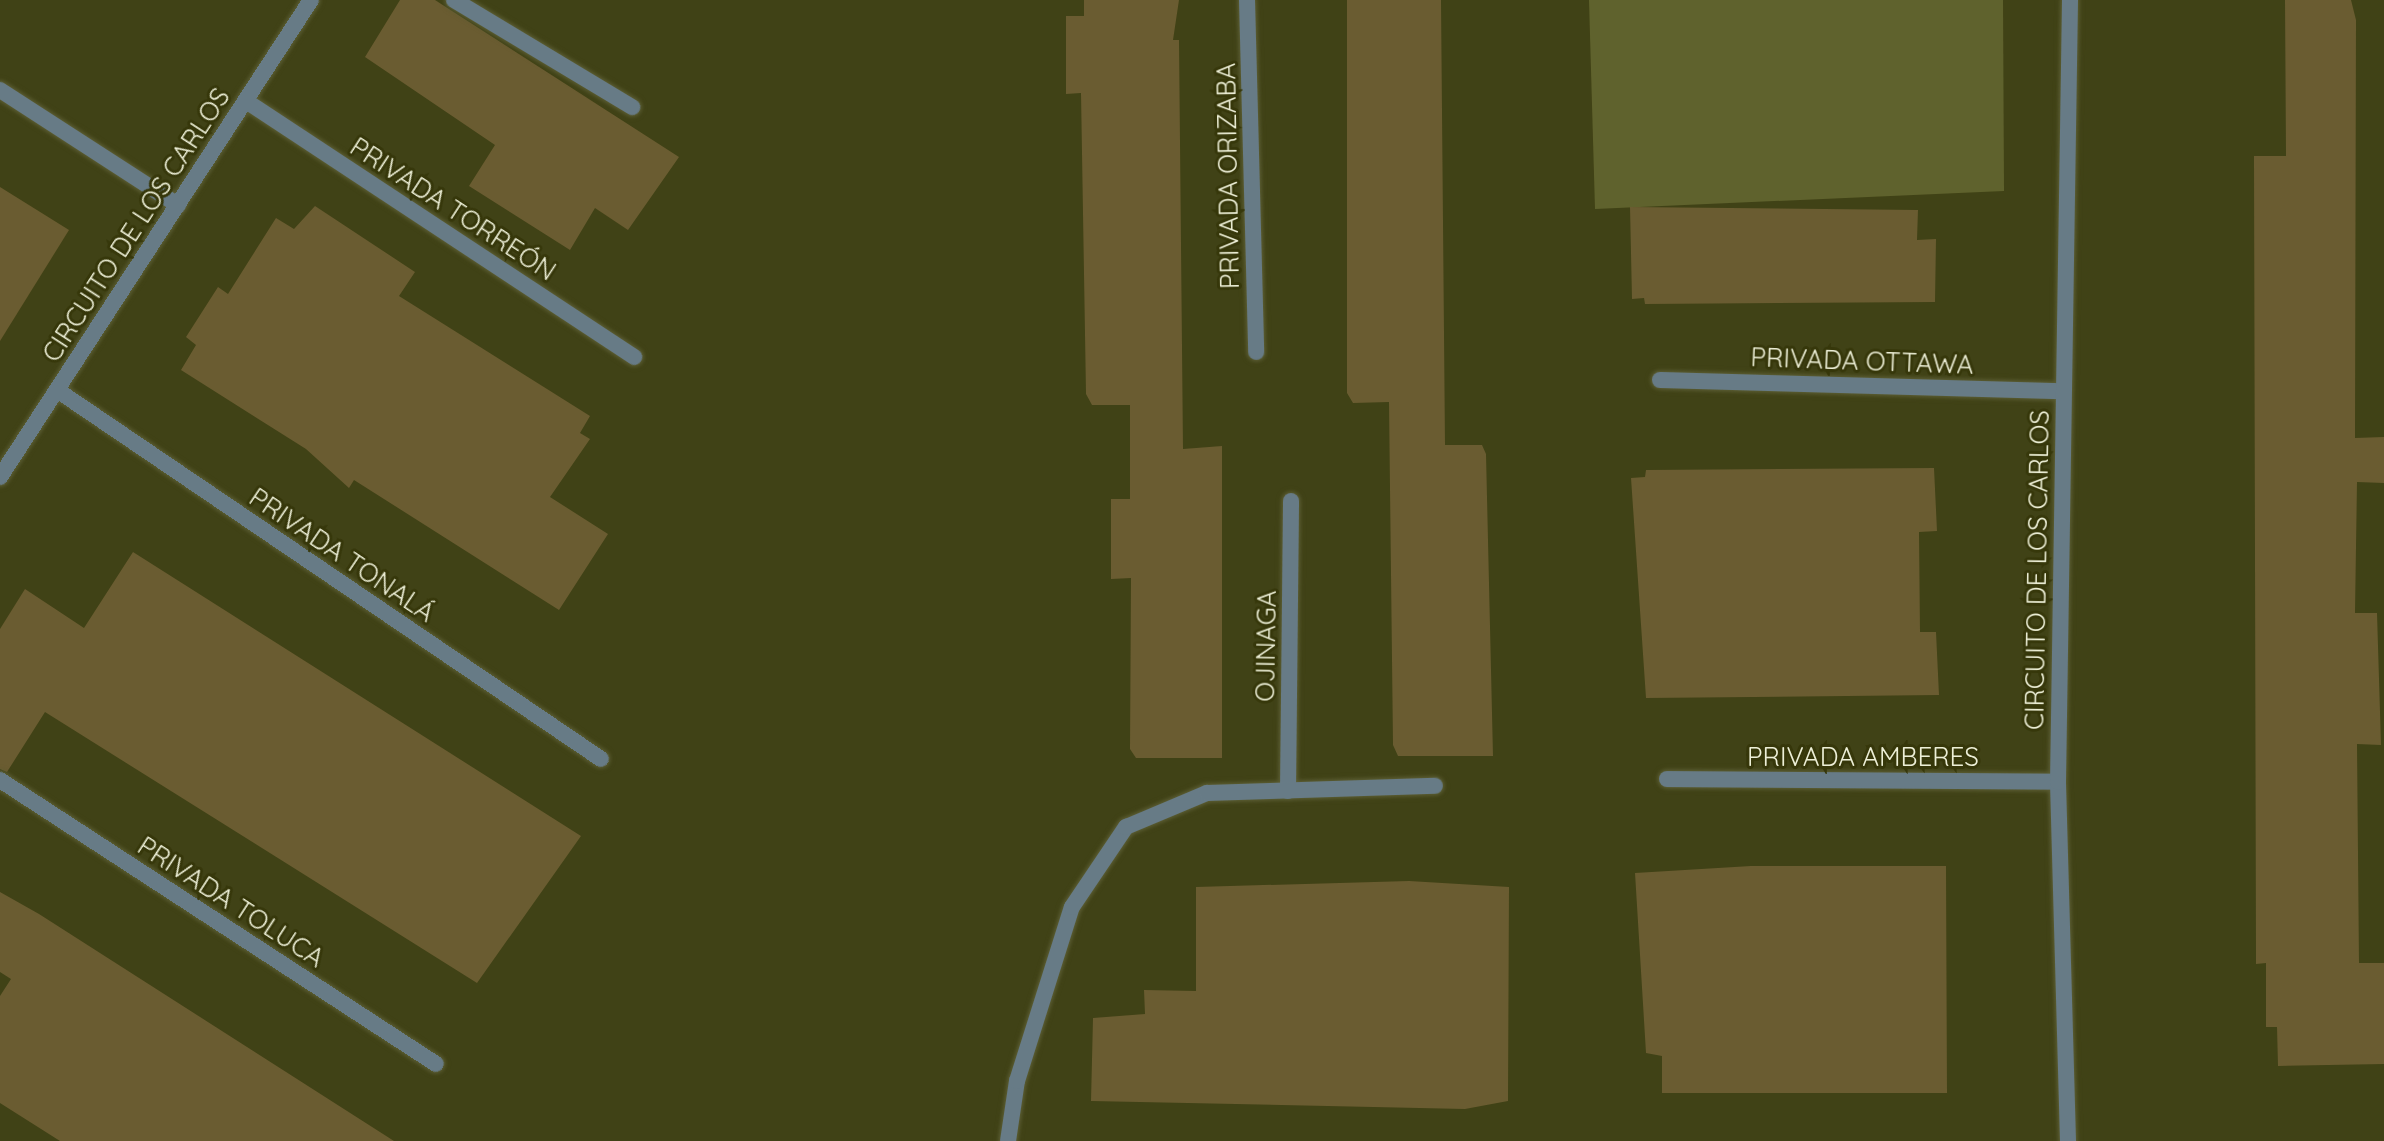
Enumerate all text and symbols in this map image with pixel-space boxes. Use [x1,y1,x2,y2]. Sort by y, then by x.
street label: PRIVADA ORIZABA [1210,63,1246,289]
street label: CIRCUITO DE LOS CARLOS [36,82,236,368]
street label: PRIVADA TORREÓN [344,131,562,287]
street label: PRIVADA OTTAWA [1750,342,1974,380]
street label: CIRCUITO DE LOS CARLOS [2019,410,2055,730]
street label: PRIVADA TONALÁ [243,481,441,629]
street label: OJINAGA [1249,590,1283,702]
street label: PRIVADA AMBERES [1747,741,1979,773]
street label: PRIVADA TOLUCA [132,830,330,974]

